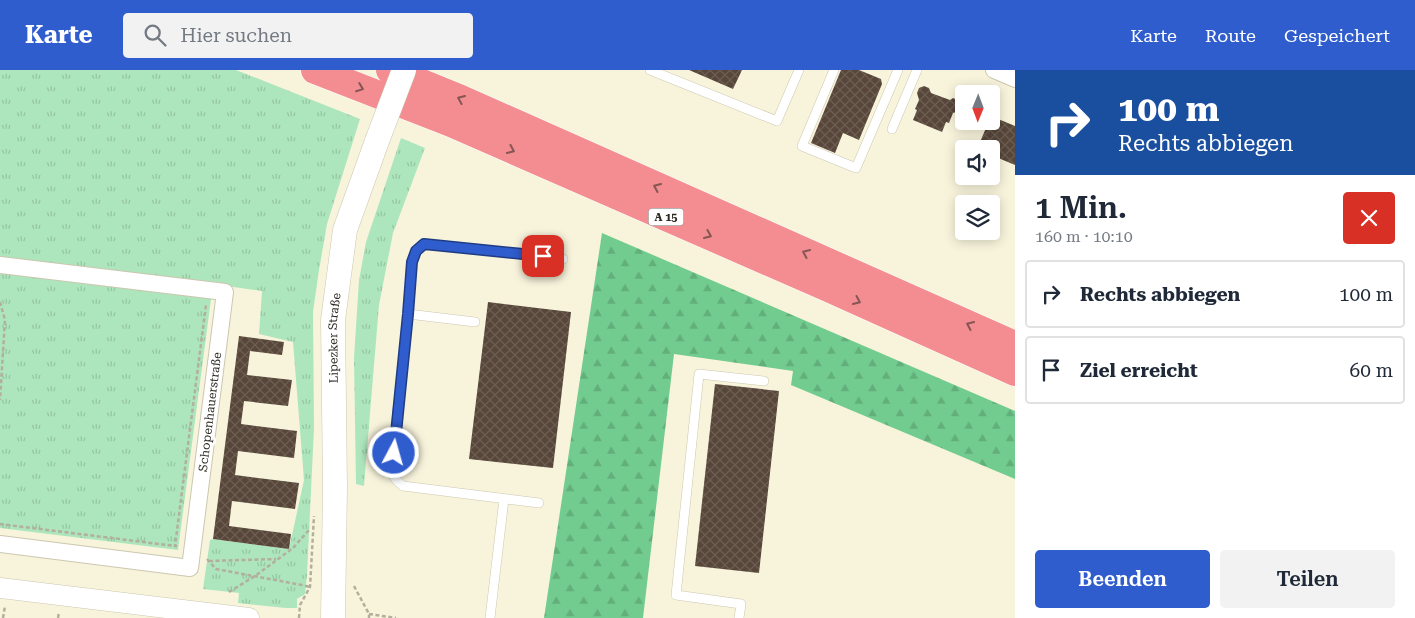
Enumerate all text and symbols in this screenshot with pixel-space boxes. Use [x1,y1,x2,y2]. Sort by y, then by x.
search box [123,13,473,58]
text: Karte [25,21,93,49]
icon: search [141,21,169,49]
text: Hier suchen [181,24,292,47]
text: Karte [1130,25,1177,46]
text: Route [1205,25,1256,46]
text: Gespeichert [1284,25,1390,46]
one-way arrow [356,82,364,92]
north arrow [955,85,1000,130]
map controls [955,85,1000,240]
text: 100 m [1118,89,1219,130]
icon: right [1035,90,1100,155]
one-way arrow [457,95,466,106]
text: Rechts abbiegen [1118,131,1293,156]
button: sound [955,140,1000,185]
one-way arrow [506,143,515,154]
one-way arrow [653,182,662,193]
text: 1 Min. [1035,190,1127,225]
button: close [1343,192,1395,244]
button: layers [955,195,1000,240]
road number: A 15 [648,208,684,226]
text: 160 m · 10:10 [1035,227,1133,246]
one-way arrow [703,229,712,240]
pin [522,235,564,277]
icon: arrive [529,242,557,270]
one-way arrow [802,248,811,259]
icon: right [1037,280,1065,308]
text: Rechts abbiegen [1080,283,1240,306]
text: 100 m [1339,283,1393,306]
street label: Lipezker Straße [326,292,344,383]
one-way arrow [852,294,861,305]
one-way arrow [966,321,975,332]
street label: Schopenhauerstraße [196,351,224,473]
icon: arrive [1037,356,1065,384]
text: Ziel erreicht [1080,359,1198,382]
text: 60 m [1350,359,1393,382]
position arrow [367,426,419,478]
button: Beenden [1035,550,1210,608]
button: Teilen [1220,550,1395,608]

